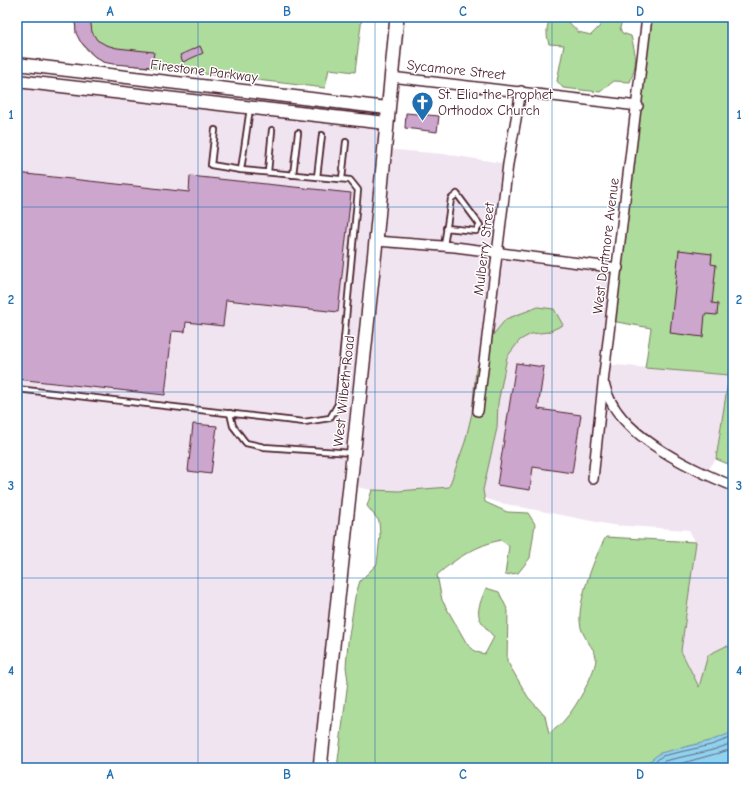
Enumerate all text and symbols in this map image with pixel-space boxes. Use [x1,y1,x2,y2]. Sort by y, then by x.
text: A [106,4,114,19]
text: B [283,4,291,19]
text: C [459,4,467,19]
text: D [636,4,644,19]
street label: Firestone Parkway [149,56,259,86]
street label: Sycamore Street [406,56,507,84]
place label: St. Elia the Prophet Orthodox Church [438,86,554,119]
church icon: St. Elia the Prophet Orthodox Church [409,89,435,122]
text: 1 [8,107,14,122]
text: 1 [736,107,742,122]
street label: West Dartmore Avenue [589,177,623,315]
street label: Mulberry Street [470,201,498,296]
text: 2 [8,292,14,307]
text: 2 [736,292,742,307]
street label: West Wilbeth Road [330,334,358,448]
text: 3 [8,478,14,493]
text: 3 [736,478,742,493]
text: 4 [8,663,14,678]
text: 4 [736,663,742,678]
text: A [106,767,114,782]
text: B [283,767,291,782]
text: C [459,767,467,782]
text: D [636,767,644,782]

